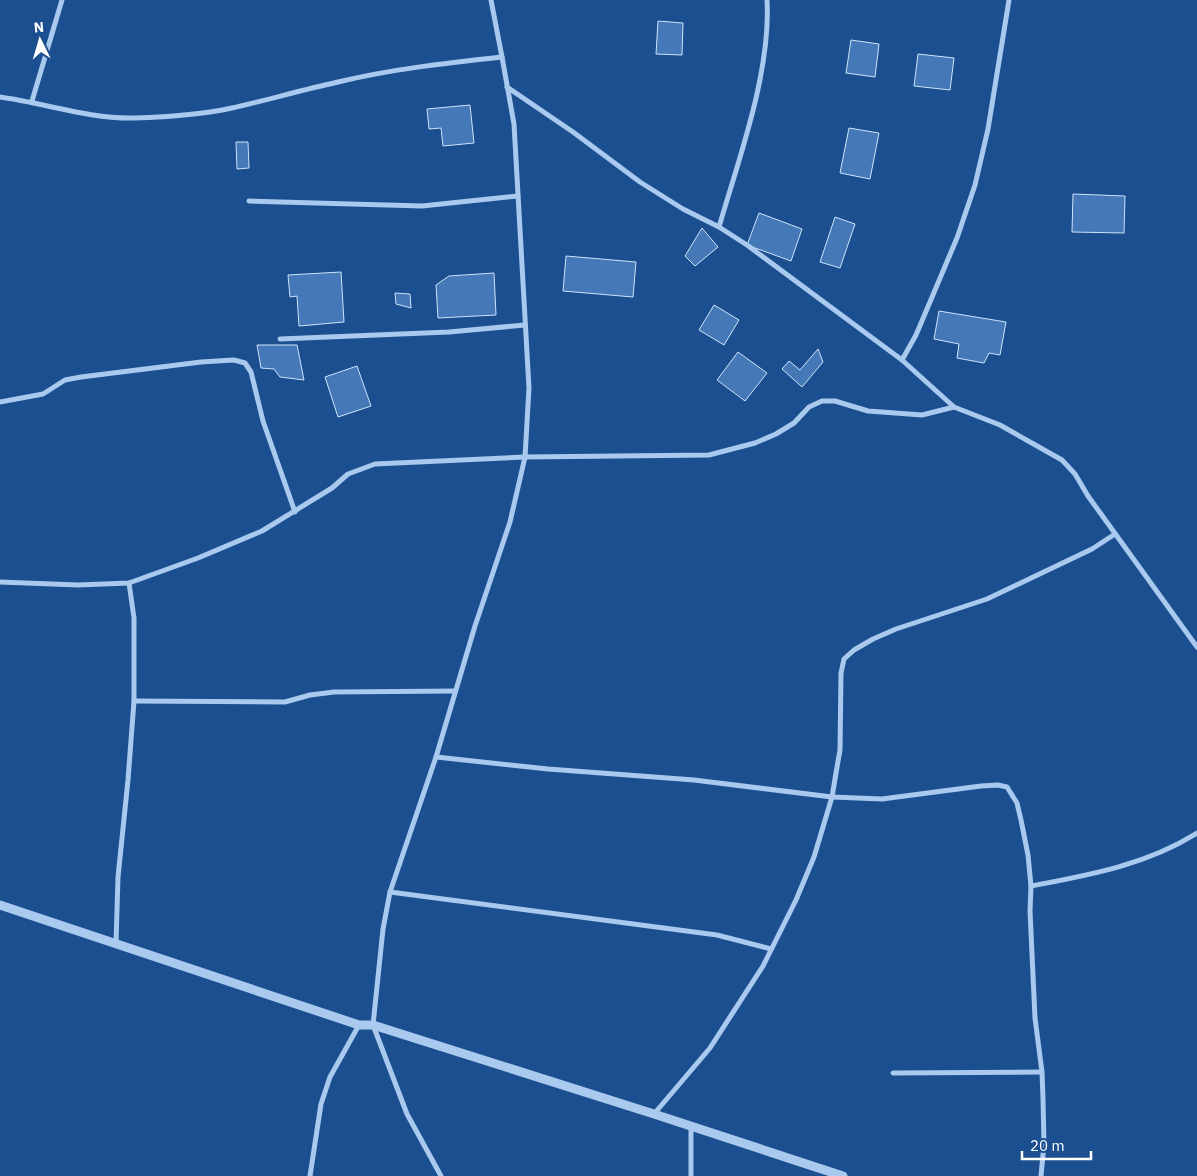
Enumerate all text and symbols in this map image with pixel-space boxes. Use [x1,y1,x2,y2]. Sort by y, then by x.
north arrow [15,15,65,65]
text: N [33,18,45,36]
scale bar [1022,1128,1091,1160]
text: 20 m [1030,1136,1065,1155]

